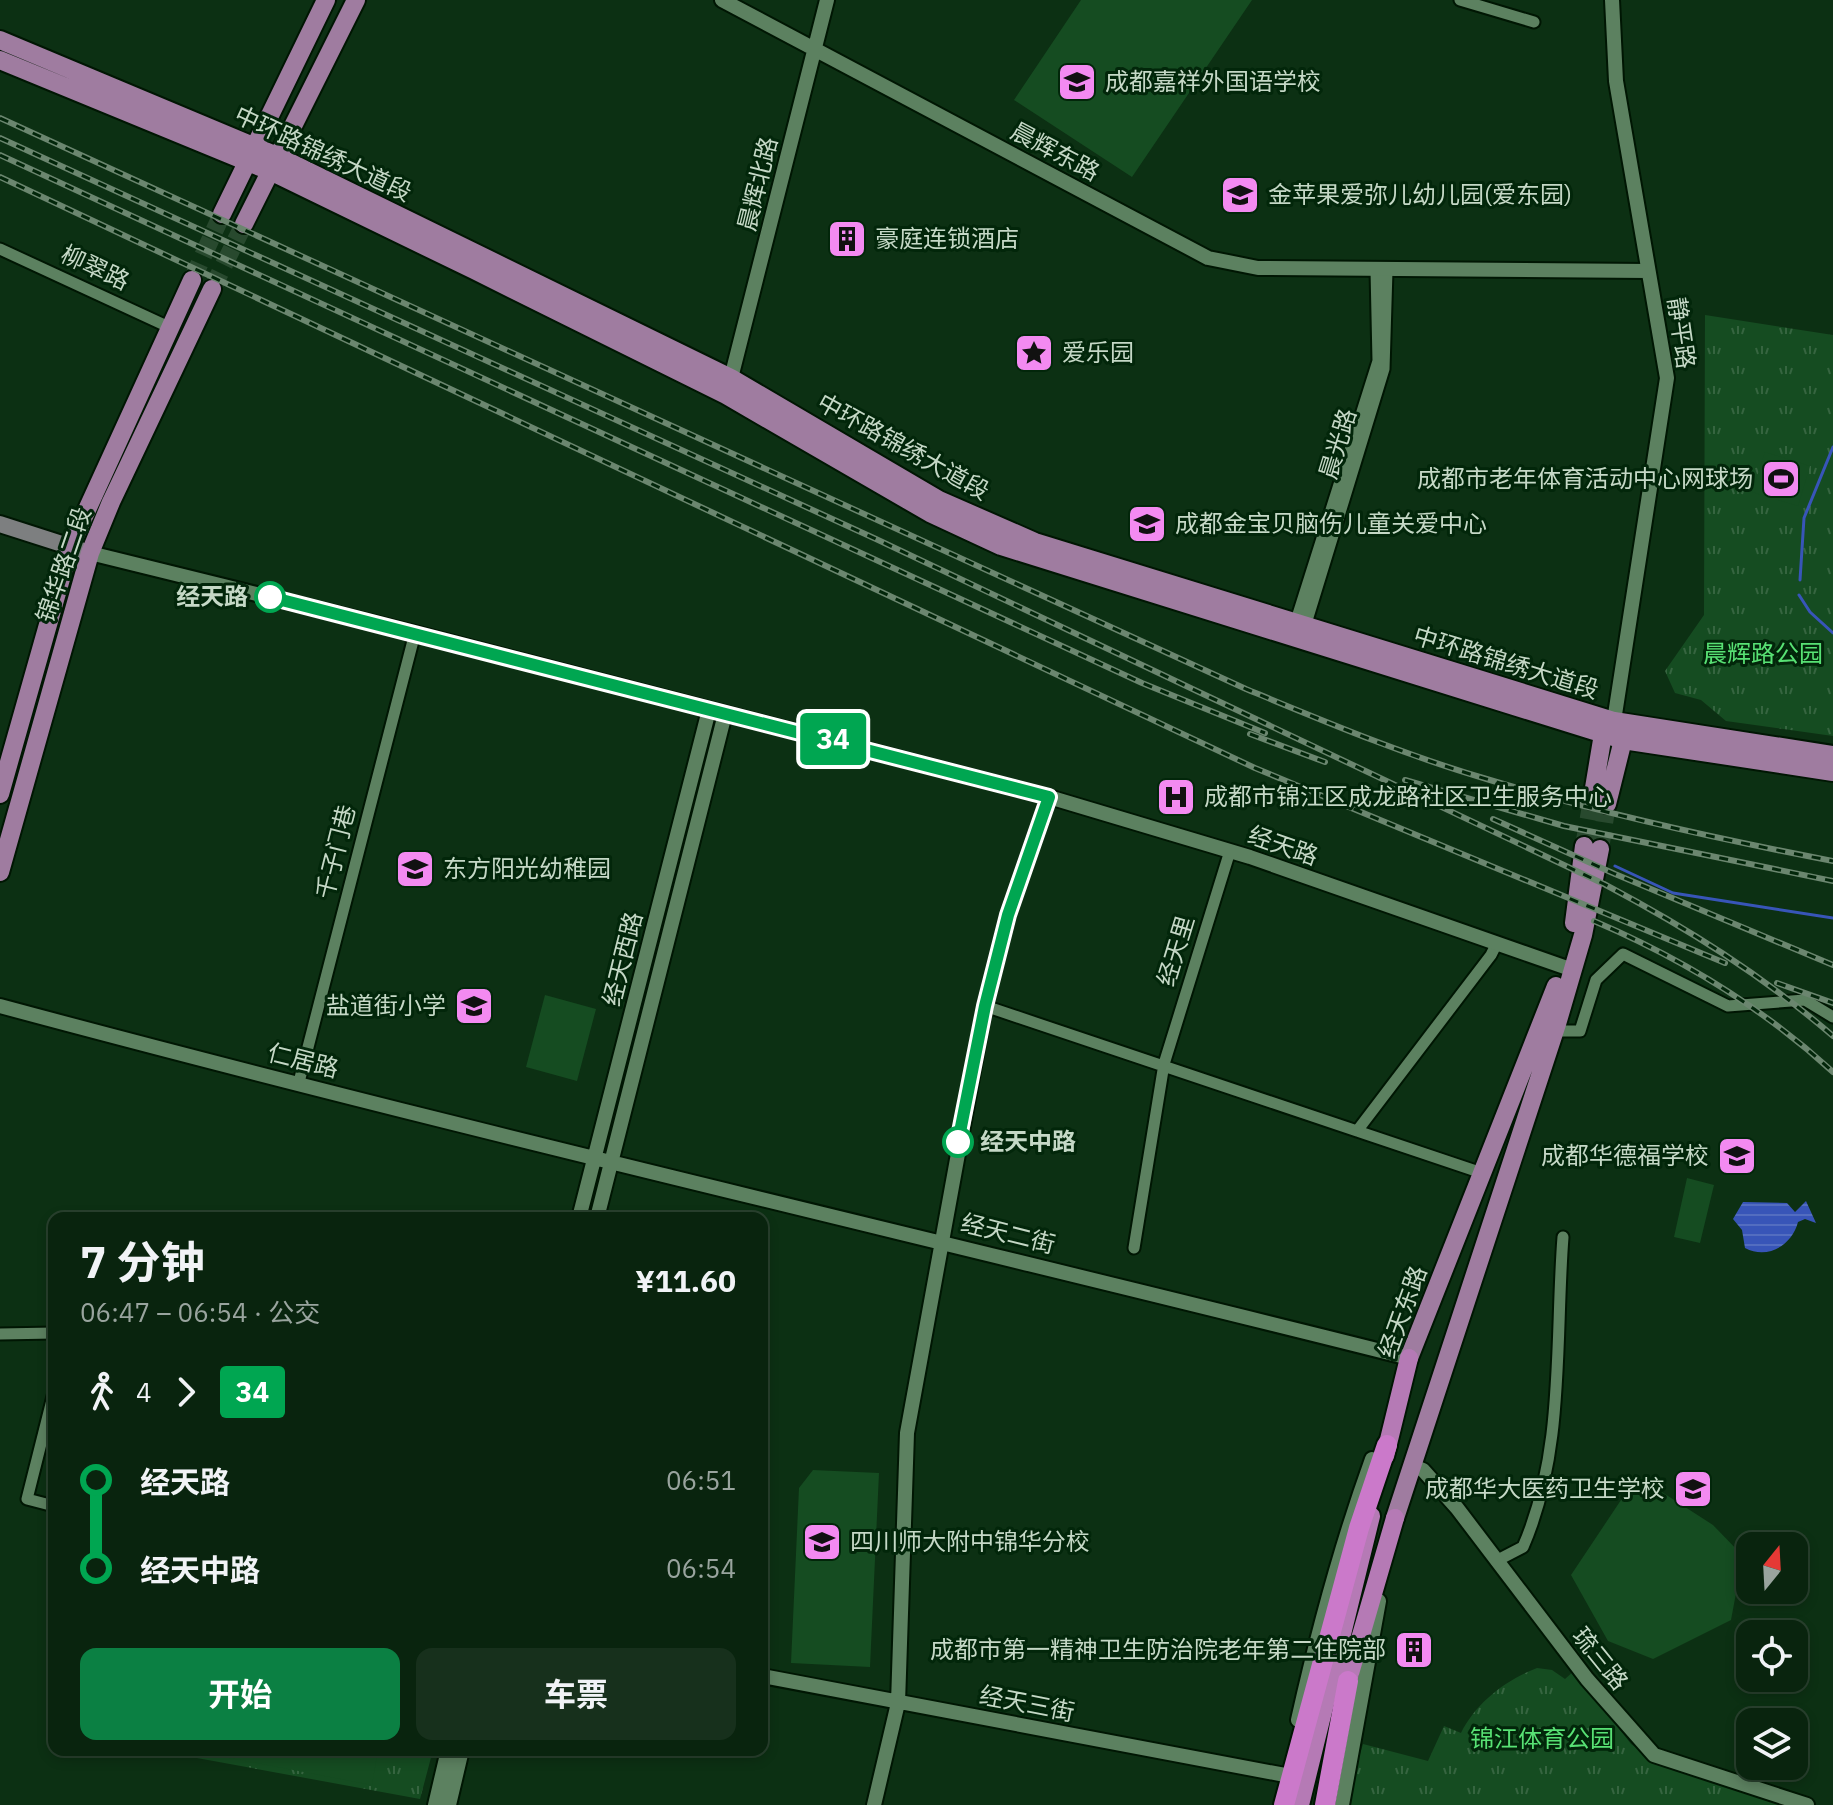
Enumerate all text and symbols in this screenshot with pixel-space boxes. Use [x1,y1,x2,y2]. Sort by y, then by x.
school or university icon: 成都嘉祥外国语学校 [1056,61,1098,103]
place label: 成都嘉祥外国语学校 [1105,65,1321,97]
street label: 中环路锦绣大道段 [230,98,417,208]
street label: 晨辉东路 [1006,114,1105,188]
street label: 晨辉北路 [730,133,784,234]
school or university icon: 金苹果爱弥儿幼儿园(爱东园) [1219,174,1261,216]
place label: 金苹果爱弥儿幼儿园(爱东园) [1268,178,1572,210]
building icon: 豪庭连锁酒店 [826,218,868,260]
place label: 豪庭连锁酒店 [875,222,1019,254]
street label: 柳翠路 [56,237,135,297]
street label: 静平路 [1661,295,1703,371]
place icon: 爱乐园 [1013,332,1055,374]
place label: 爱乐园 [1062,336,1134,368]
street label: 中环路锦绣大道段 [812,386,995,507]
street label: 晨光路 [1311,405,1363,483]
sports icon: 成都市老年体育活动中心网球场 [1760,458,1802,500]
place label: 成都市老年体育活动中心网球场 [1417,462,1753,494]
street label: 锦华路二段 [28,503,98,627]
school or university icon: 成都金宝贝脑伤儿童关爱中心 [1126,503,1168,545]
place label: 成都金宝贝脑伤儿童关爱中心 [1175,507,1487,539]
place label: 经天路 [176,580,248,612]
marker: 经天路 [255,582,285,612]
street label: 中环路锦绣大道段 [1410,619,1603,705]
park label: 晨辉路公园 [1703,637,1823,669]
line badge: 34 [797,713,869,765]
text: 34 [816,720,850,757]
hospital icon: 成都市锦江区成龙路社区卫生服务中心 [1155,776,1197,818]
place label: 成都市锦江区成龙路社区卫生服务中心 [1204,780,1612,812]
street label: 千子门巷 [308,801,362,902]
street label: 经天路 [1244,818,1323,872]
school or university icon: 东方阳光幼稚园 [394,848,436,890]
place label: 东方阳光幼稚园 [443,852,611,884]
street label: 经天西路 [595,908,649,1009]
street label: 经天里 [1149,912,1201,990]
school or university icon: 盐道街小学 [453,985,495,1027]
place label: 盐道街小学 [326,989,446,1021]
street label: 仁居路 [264,1036,342,1084]
place label: 经天中路 [980,1125,1076,1157]
marker: 经天中路 [943,1127,973,1157]
school or university icon: 成都华德福学校 [1716,1135,1758,1177]
place label: 成都华德福学校 [1541,1139,1709,1171]
street label: 经天二街 [958,1206,1059,1260]
text: 7 分钟 [80,1233,205,1290]
text: ¥11.60 [635,1261,736,1300]
street label: 经天东路 [1371,1261,1434,1362]
text: 06:47 – 06:54 · 公交 [80,1295,320,1329]
icon: walk [80,1370,124,1414]
icon: forward [164,1370,208,1414]
text: 34 [236,1373,269,1410]
text: 4 [136,1375,152,1409]
text: 经天路 [140,1462,230,1501]
text: 06:51 [666,1463,736,1497]
school or university icon: 成都华大医药卫生学校 [1672,1468,1714,1510]
place label: 成都华大医药卫生学校 [1425,1472,1665,1504]
school or university icon: 四川师大附中锦华分校 [801,1521,843,1563]
place label: 四川师大附中锦华分校 [850,1525,1090,1557]
north arrow [1736,1532,1808,1604]
map controls [1736,1532,1808,1780]
text: 经天中路 [140,1550,260,1589]
text: 06:54 [666,1551,736,1585]
street label: 琉三路 [1566,1620,1636,1696]
button: locate [1736,1620,1808,1692]
building icon: 成都市第一精神卫生防治院老年第二住院部 [1393,1629,1435,1671]
place label: 成都市第一精神卫生防治院老年第二住院部 [930,1633,1386,1665]
button: 开始 [80,1648,400,1740]
button: 车票 [416,1648,736,1740]
street label: 经天三街 [977,1678,1077,1728]
button: layers [1736,1708,1808,1780]
park label: 锦江体育公园 [1470,1722,1614,1754]

